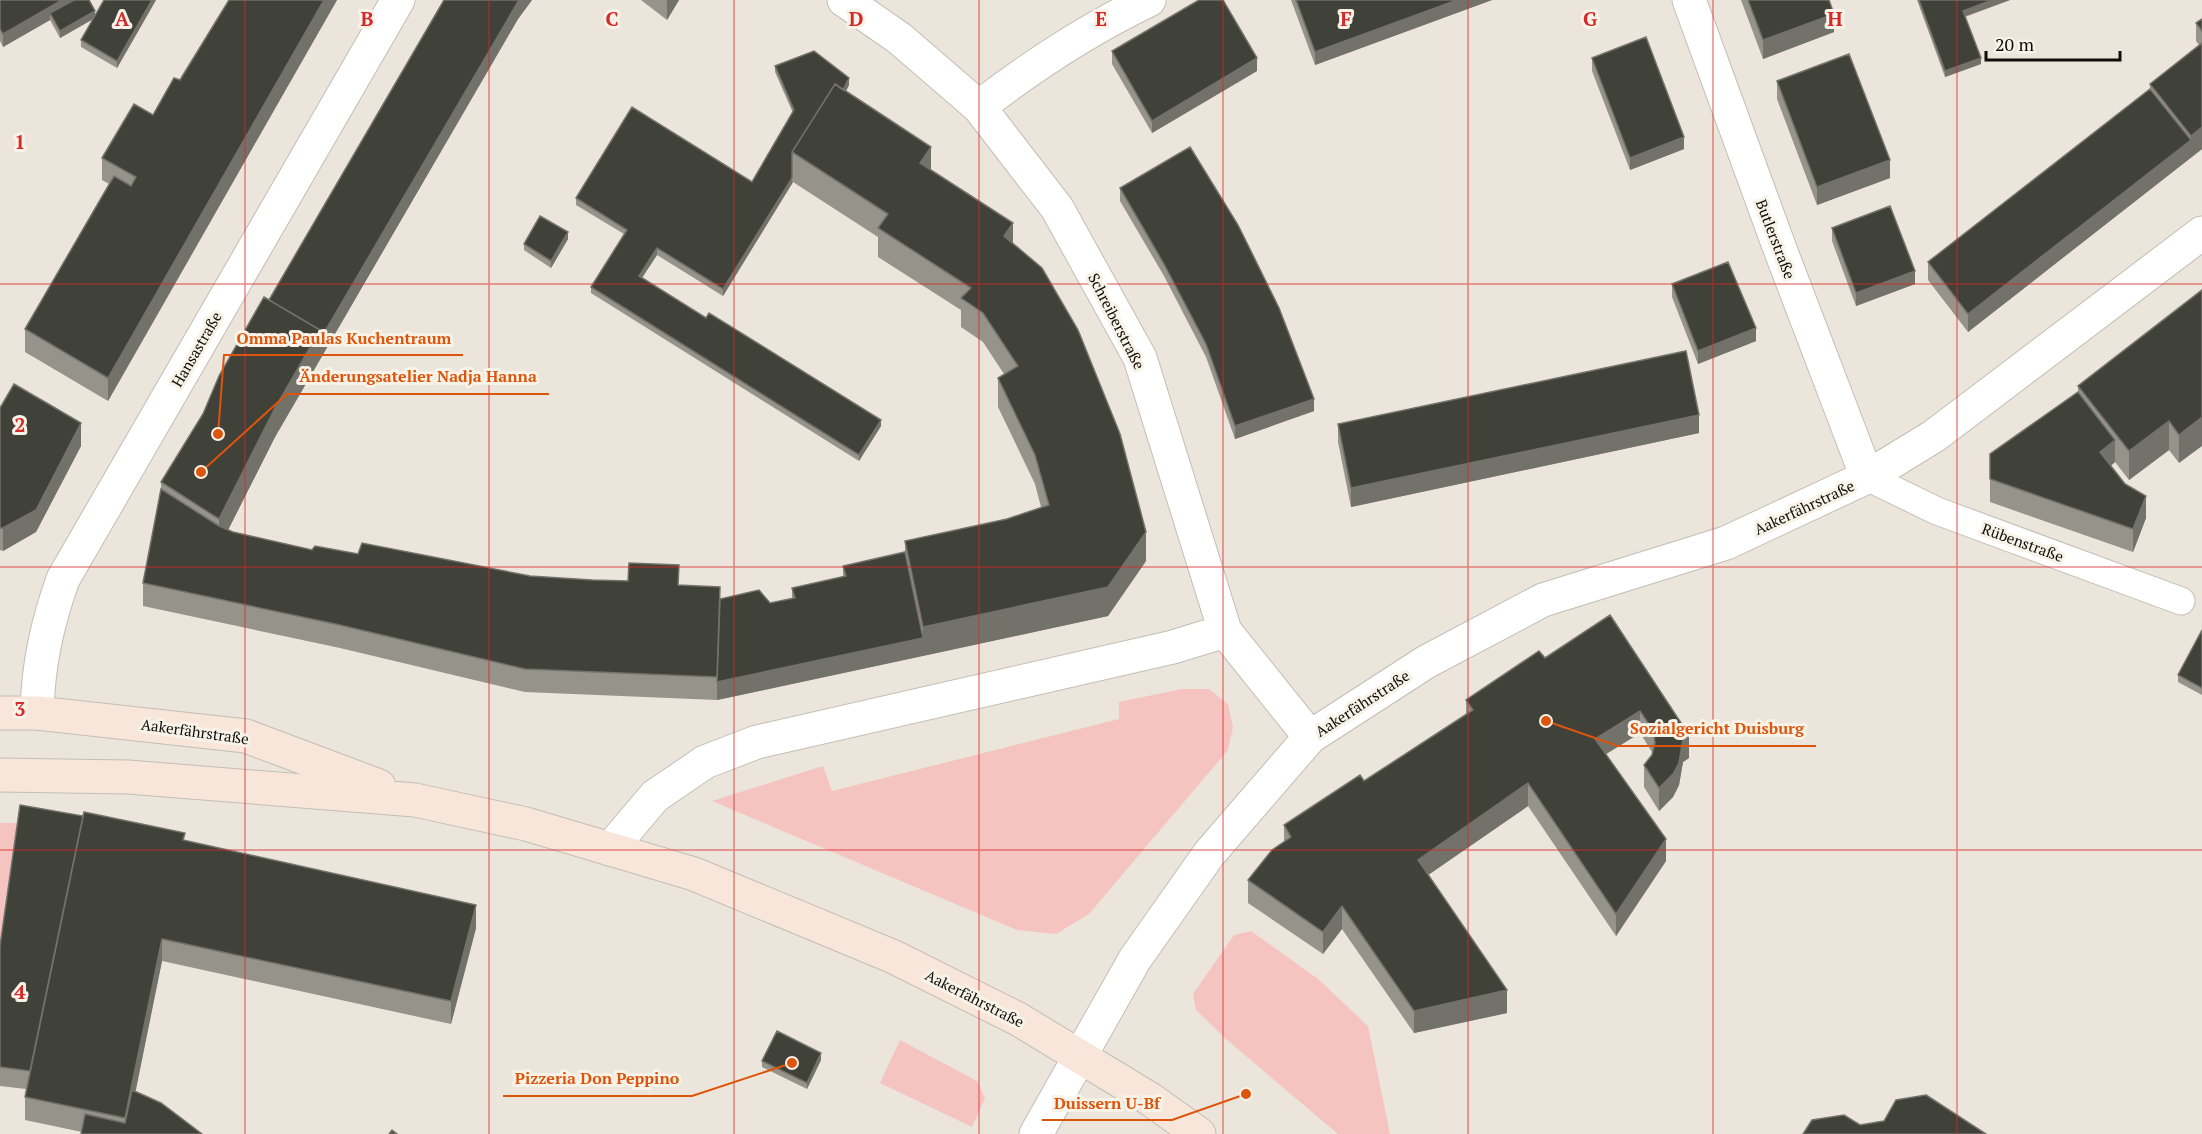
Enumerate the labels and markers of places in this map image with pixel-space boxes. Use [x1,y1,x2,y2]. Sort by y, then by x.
callout: Omma Paulas Kuchentraum [224,321,463,355]
callout: Änderungsatelier Nadja Hanna [287,360,549,394]
callout: Sozialgericht Duisburg [1618,712,1816,746]
callout: Pizzeria Don Peppino [503,1062,692,1096]
callout: Duissern U-Bf [1042,1086,1172,1120]

